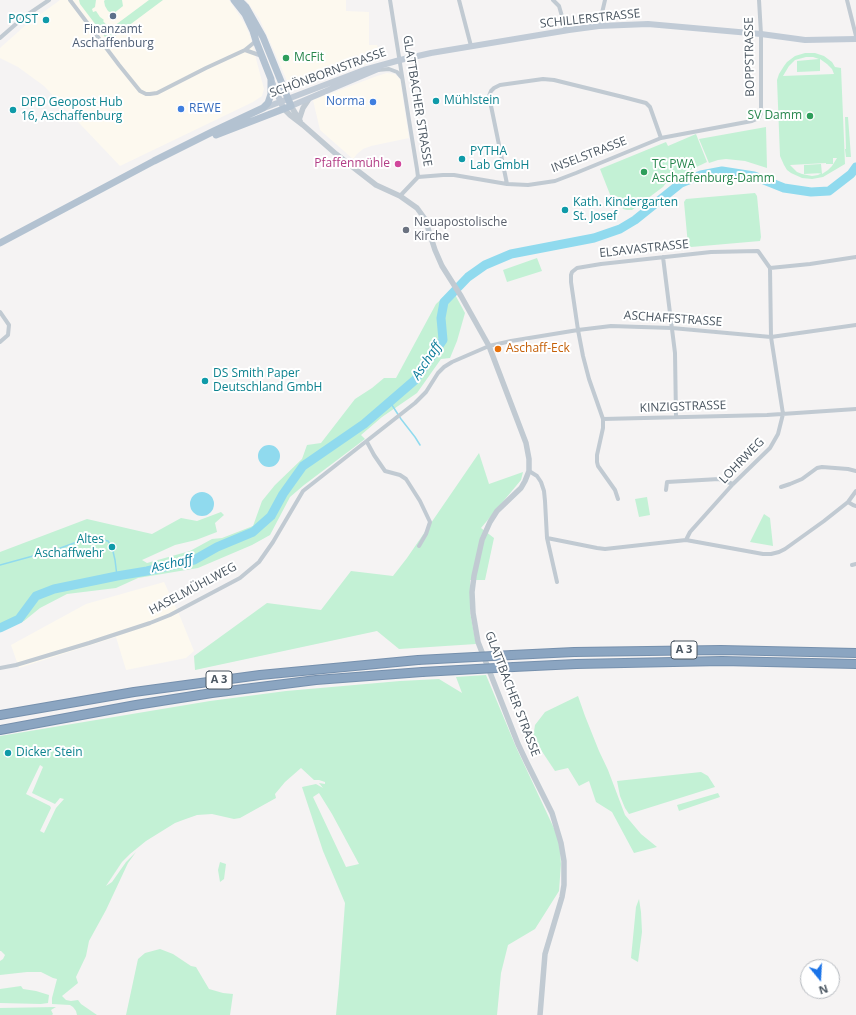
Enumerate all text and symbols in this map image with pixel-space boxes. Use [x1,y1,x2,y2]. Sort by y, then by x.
street label: SCHILLERSTRASSE [539,7,641,31]
marker: Finanzamt Aschaffenburg [108,11,118,21]
place label: POST [8,13,38,27]
marker: POST [41,15,51,25]
street label: BOPPSTRASSE [742,17,758,97]
place label: Finanzamt Aschaffenburg [72,23,154,51]
street label: GLATTBACHER STRASSE [400,34,434,168]
street label: SCHÖNBORNSTRASSE [268,45,388,101]
place label: McFit [294,51,324,65]
marker: McFit [281,53,291,63]
place label: Mühlstein [444,94,500,108]
place label: Norma [326,95,365,109]
place label: DPD Geopost Hub 16, Aschaffenburg [21,96,123,124]
marker: Mühlstein [431,96,441,106]
marker: Norma [368,97,378,107]
place label: REWE [189,102,221,116]
marker: REWE [176,104,186,114]
marker: DPD Geopost Hub 16, Aschaffenburg [8,105,18,115]
place label: SV Damm [748,109,802,123]
marker: SV Damm [805,111,815,121]
street label: INSELSTRASSE [549,134,629,176]
place label: PYTHA Lab GmbH [470,145,529,173]
marker: PYTHA Lab GmbH [457,154,467,164]
place label: Pfaffenmühle [314,157,390,171]
place label: TC PWA Aschaffenburg-Damm [652,158,775,186]
marker: Pfaffenmühle [393,159,403,169]
marker: TC PWA Aschaffenburg-Damm [639,167,649,177]
place label: Kath. Kindergarten St. Josef [573,196,678,224]
marker: Kath. Kindergarten St. Josef [560,205,570,215]
place label: Neuapostolische Kirche [414,216,507,244]
marker: Neuapostolische Kirche [401,225,411,235]
street label: ELSAVASTRASSE [599,237,689,261]
street label: ASCHAFFSTRASSE [623,308,723,330]
water label: Aschaff [409,339,445,383]
place label: Aschaff-Eck [506,342,570,356]
marker: Aschaff-Eck [493,344,503,354]
place label: DS Smith Paper Deutschland GmbH [213,367,322,395]
marker: DS Smith Paper Deutschland GmbH [200,376,210,386]
street label: KINZIGSTRASSE [639,398,727,416]
street label: LOHRWEG [717,435,767,487]
place label: Altes Aschaffwehr [35,533,104,561]
marker: Altes Aschaffwehr [107,542,117,552]
water label: Aschaff [150,552,194,576]
street label: HASELMÜHLWEG [147,560,239,618]
street label: GLATTBACHER STRASSE [481,629,543,759]
road number: A 3 [671,641,697,659]
road number: A 3 [206,671,232,689]
place label: Dicker Stein [16,746,83,760]
marker: Dicker Stein [3,748,13,758]
north arrow [800,959,840,999]
text: N [817,981,830,998]

